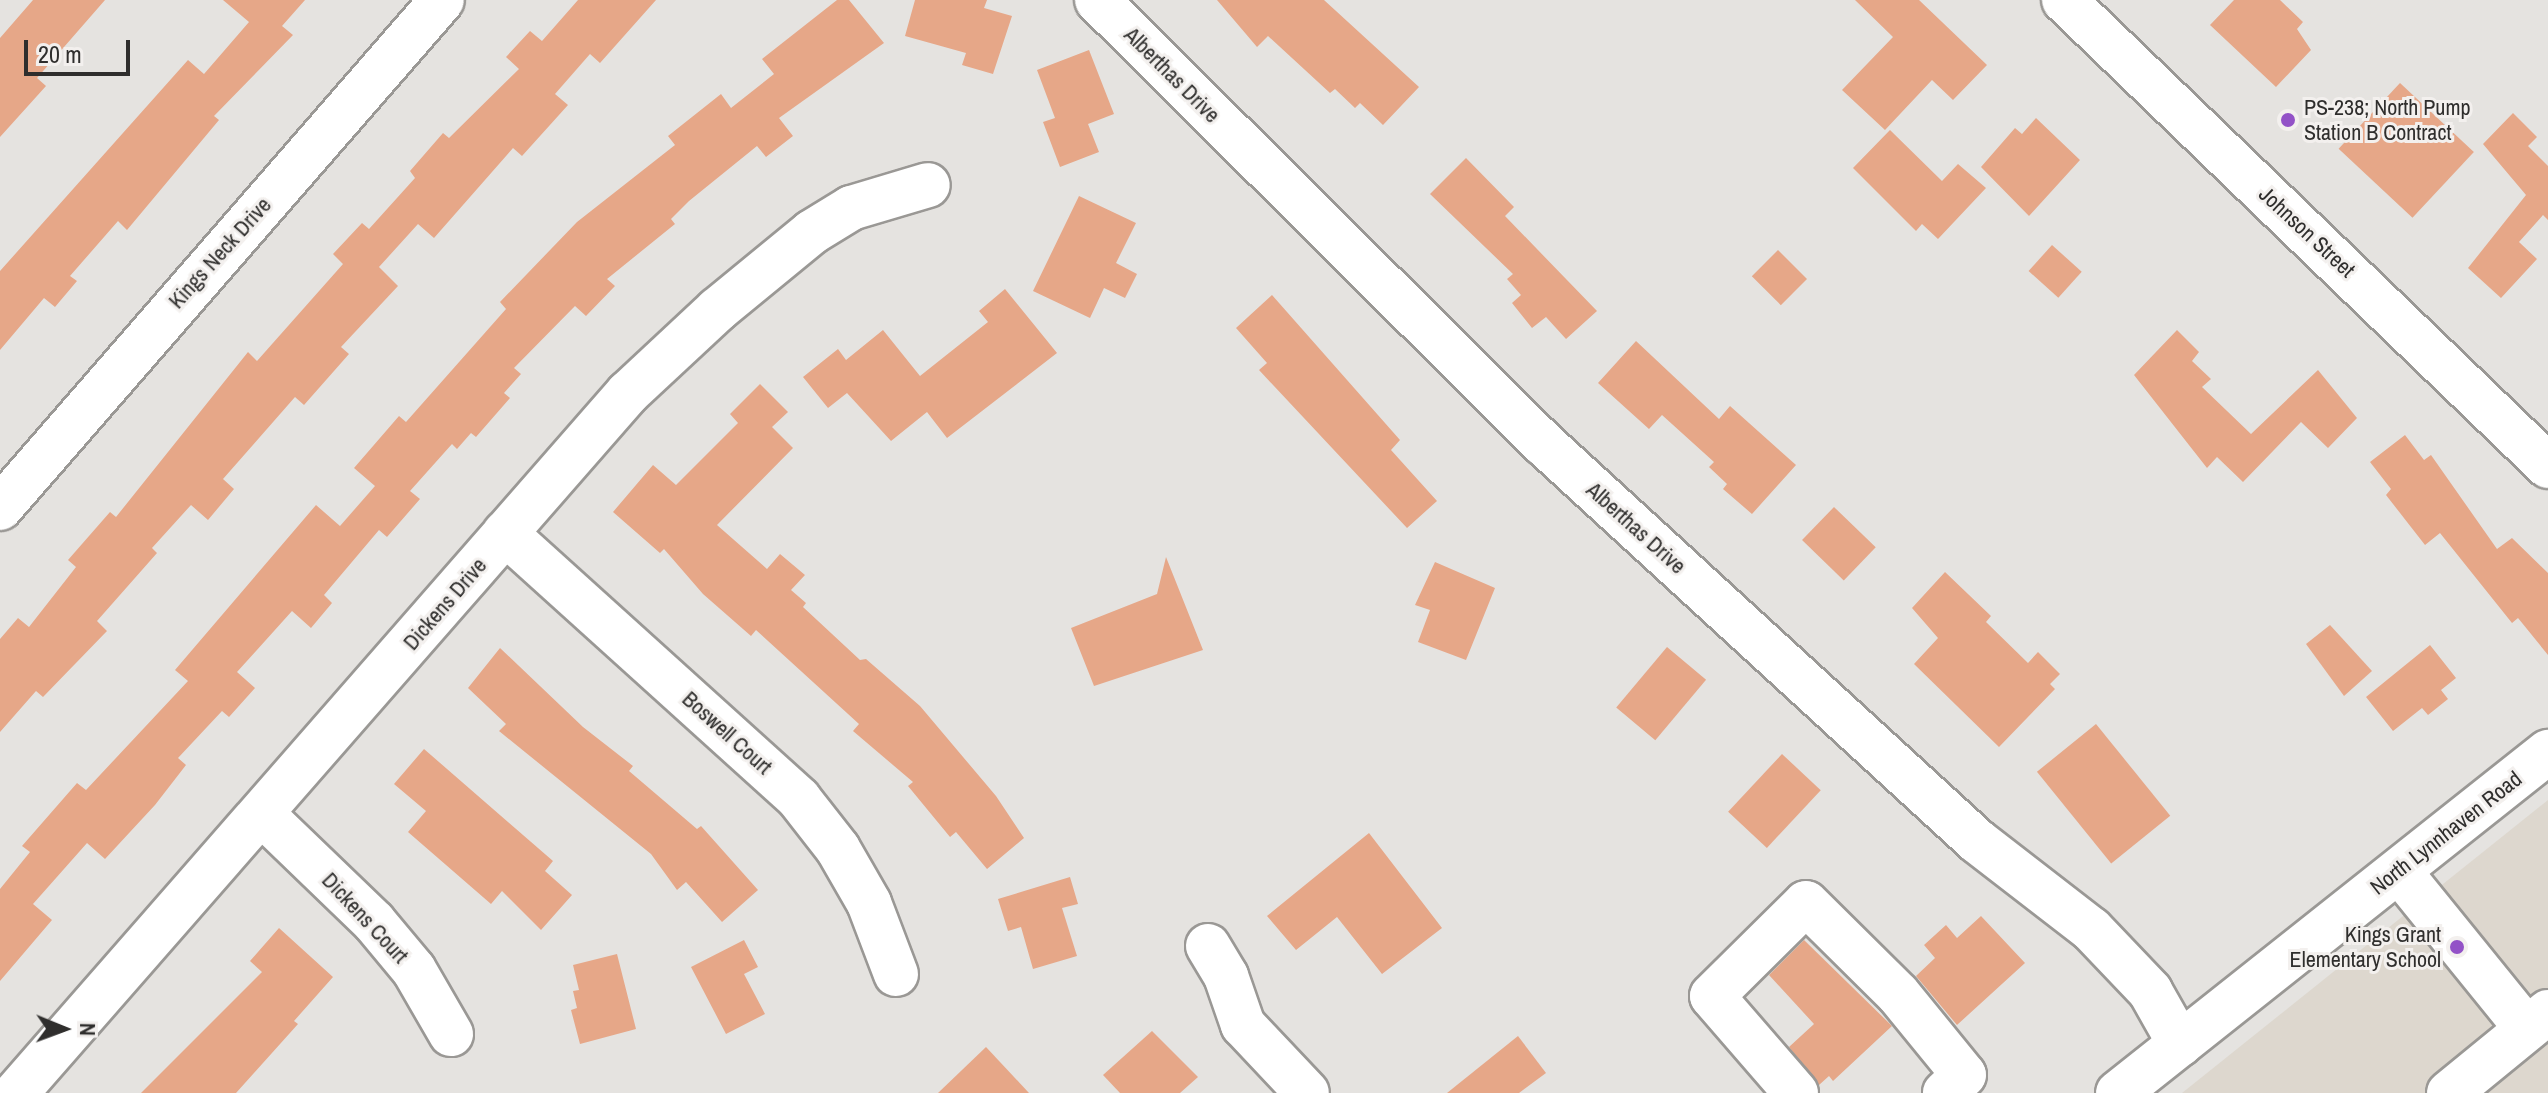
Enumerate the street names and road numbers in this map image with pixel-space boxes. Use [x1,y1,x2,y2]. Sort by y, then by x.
street label: Alberthas Drive [1119,22,1225,128]
street label: Johnson Street [2254,181,2360,283]
street label: Kings Neck Drive [163,192,277,314]
street label: Alberthas Drive [1581,477,1691,579]
street label: Dickens Drive [398,553,492,655]
street label: Boswell Court [677,686,777,780]
street label: North Lynnhaven Road [2365,766,2527,900]
street label: Dickens Court [316,867,414,969]

